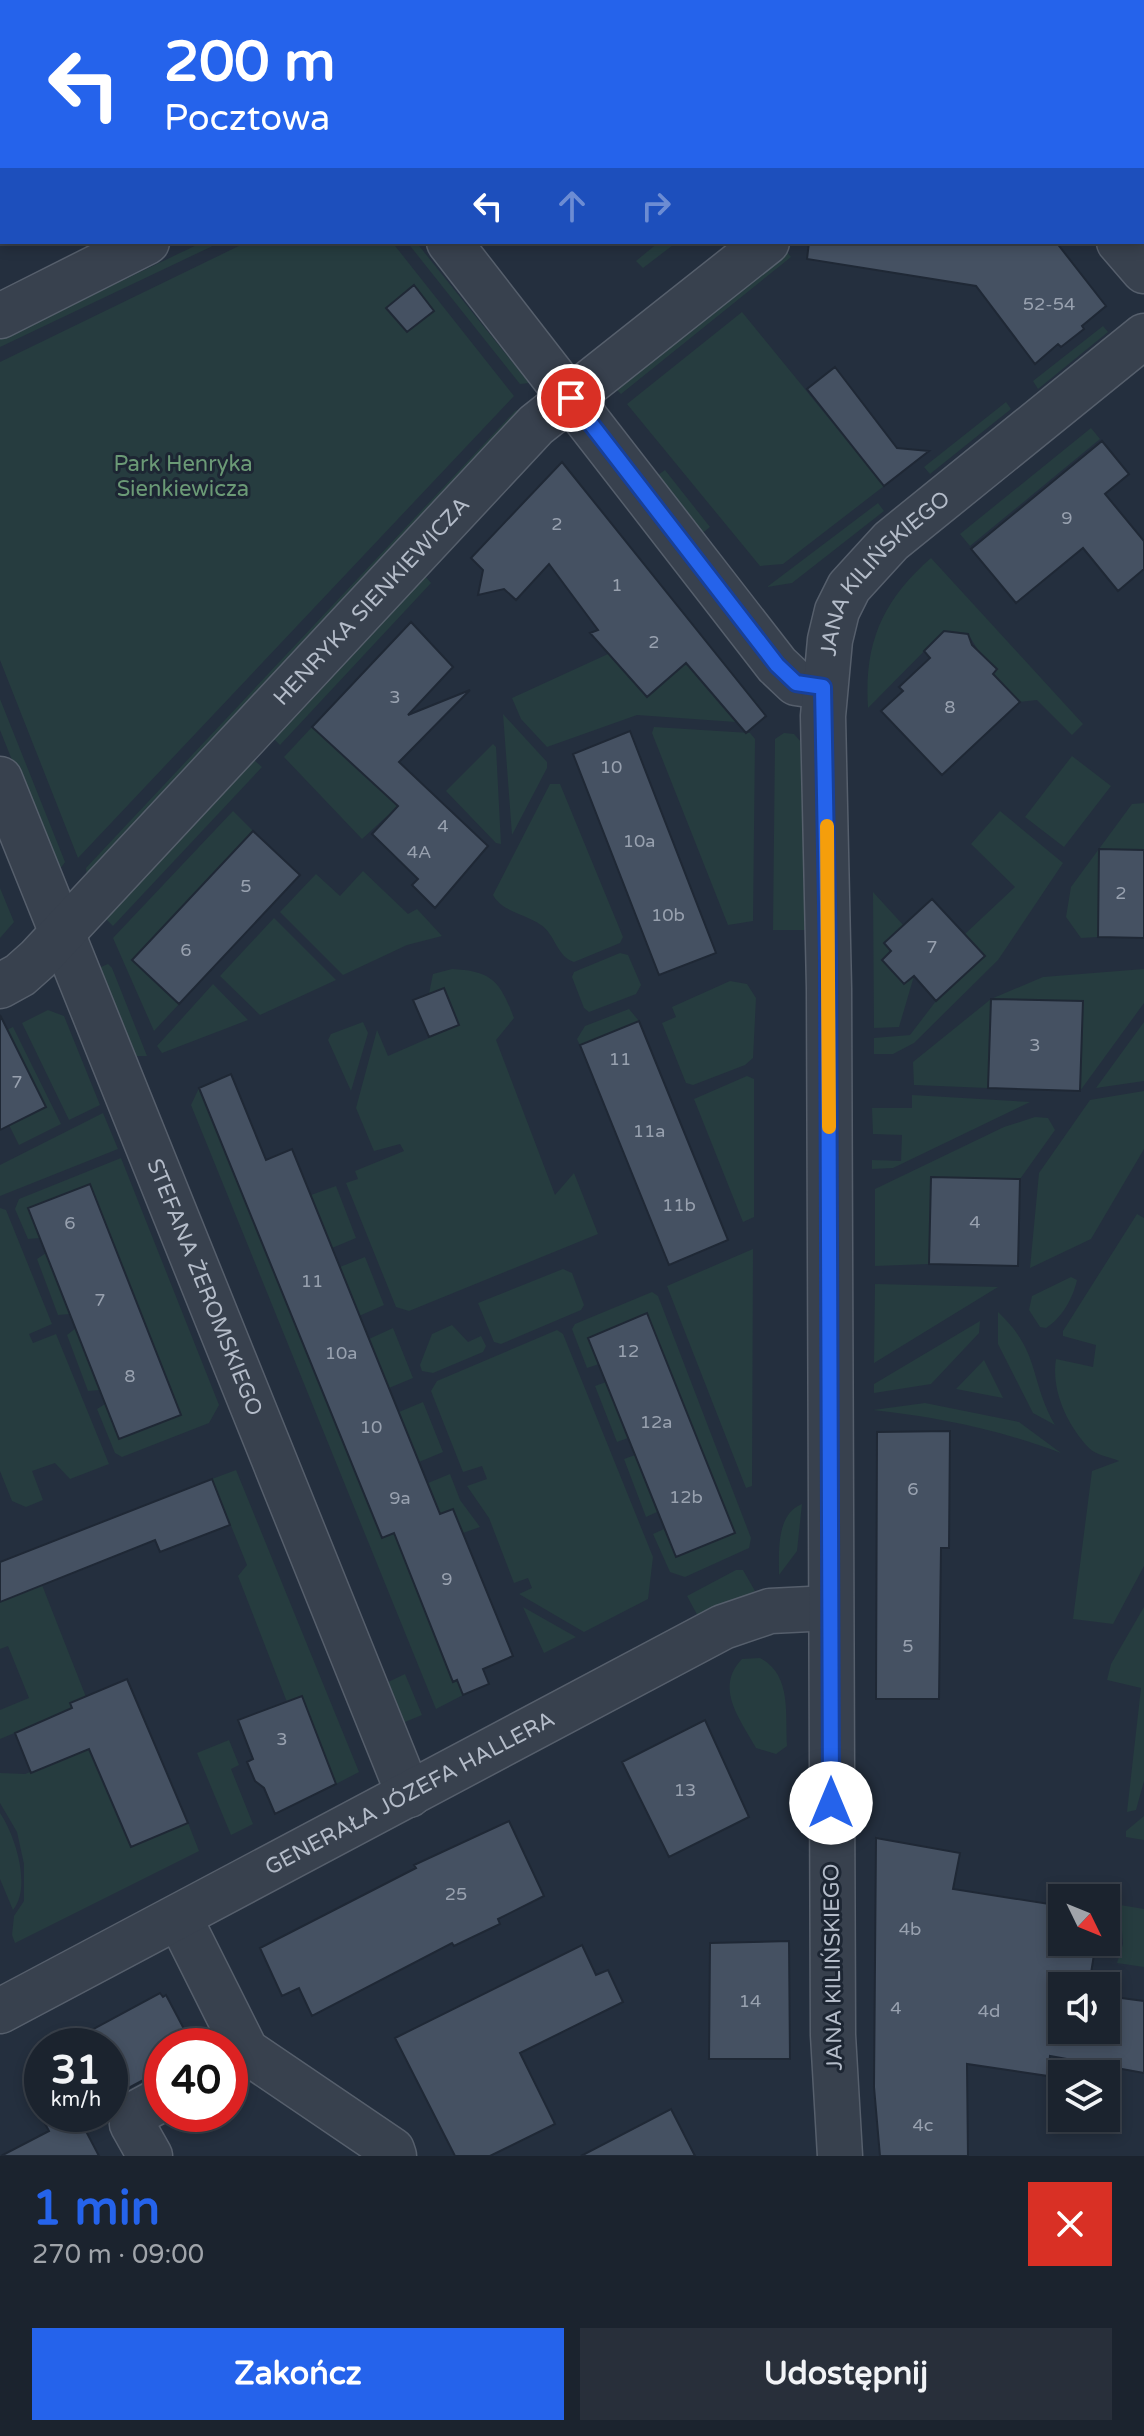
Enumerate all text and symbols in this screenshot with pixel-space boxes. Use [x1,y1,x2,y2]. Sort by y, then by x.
text: 200 m [164,29,335,96]
icon: left [32,32,136,136]
text: Pocztowa [164,97,330,140]
icon: left [466,184,510,228]
icon: ahead [550,184,594,228]
icon: right [634,184,678,228]
house number: 52-54 [1023,293,1075,315]
pin [537,364,605,432]
icon: arrive [549,376,593,420]
park label: Park Henryka Sienkiewicza [113,451,253,502]
street label: JANA KILIŃSKIEGO [816,486,955,657]
street label: HENRYKA SIENKIEWICZA [268,492,475,711]
house number: 9 [1061,507,1073,529]
house number: 2 [551,513,563,535]
house number: 1 [611,574,623,596]
house number: 2 [648,631,660,653]
house number: 3 [389,686,401,708]
house number: 8 [944,696,956,718]
house number: 10 [600,756,622,778]
house number: 4 [437,815,449,837]
house number: 10a [623,830,655,852]
house number: 4A [407,841,431,863]
house number: 5 [240,875,252,897]
house number: 2 [1115,882,1127,904]
house number: 10b [651,904,685,926]
house number: 7 [926,936,938,958]
house number: 6 [180,939,192,961]
house number: 3 [1029,1034,1041,1056]
house number: 11 [609,1048,631,1070]
house number: 7 [11,1071,23,1093]
house number: 11a [633,1120,665,1142]
street label: STEFANA ŻEROMSKIEGO [141,1155,268,1420]
house number: 11b [662,1194,696,1216]
house number: 4 [969,1211,981,1233]
house number: 6 [64,1212,76,1234]
house number: 11 [301,1270,323,1292]
house number: 7 [94,1289,106,1311]
house number: 12 [617,1340,639,1362]
house number: 10a [325,1342,357,1364]
house number: 8 [124,1365,136,1387]
house number: 12a [640,1411,672,1433]
house number: 10 [360,1416,382,1438]
house number: 6 [907,1478,919,1500]
house number: 12b [669,1486,703,1508]
house number: 9a [389,1487,411,1509]
house number: 9 [441,1568,453,1590]
house number: 5 [902,1635,914,1657]
street label: GENERAŁA JÓZEFA HALLERA [261,1706,559,1881]
house number: 3 [276,1728,288,1750]
position arrow [789,1761,873,1845]
house number: 13 [674,1779,696,1801]
street label: JANA KILIŃSKIEGO [817,1863,848,2071]
house number: 25 [445,1883,467,1905]
north arrow [1048,1884,1120,1956]
map controls [1048,1884,1120,2132]
house number: 4b [899,1918,921,1940]
button: sound [1048,1972,1120,2044]
house number: 14 [739,1990,761,2012]
house number: 4 [890,1997,902,2019]
house number: 4d [978,2000,1000,2022]
speed limit sign: 40 [144,2028,248,2132]
text: 31 [51,2046,101,2094]
button: layers [1048,2060,1120,2132]
text: km/h [51,2088,101,2112]
house number: 4c [913,2114,933,2136]
text: 1 min [32,2180,160,2238]
button: close [1028,2182,1112,2266]
text: 270 m · 09:00 [32,2239,204,2270]
button: Zakończ [32,2328,564,2420]
button: Udostępnij [580,2328,1112,2420]

